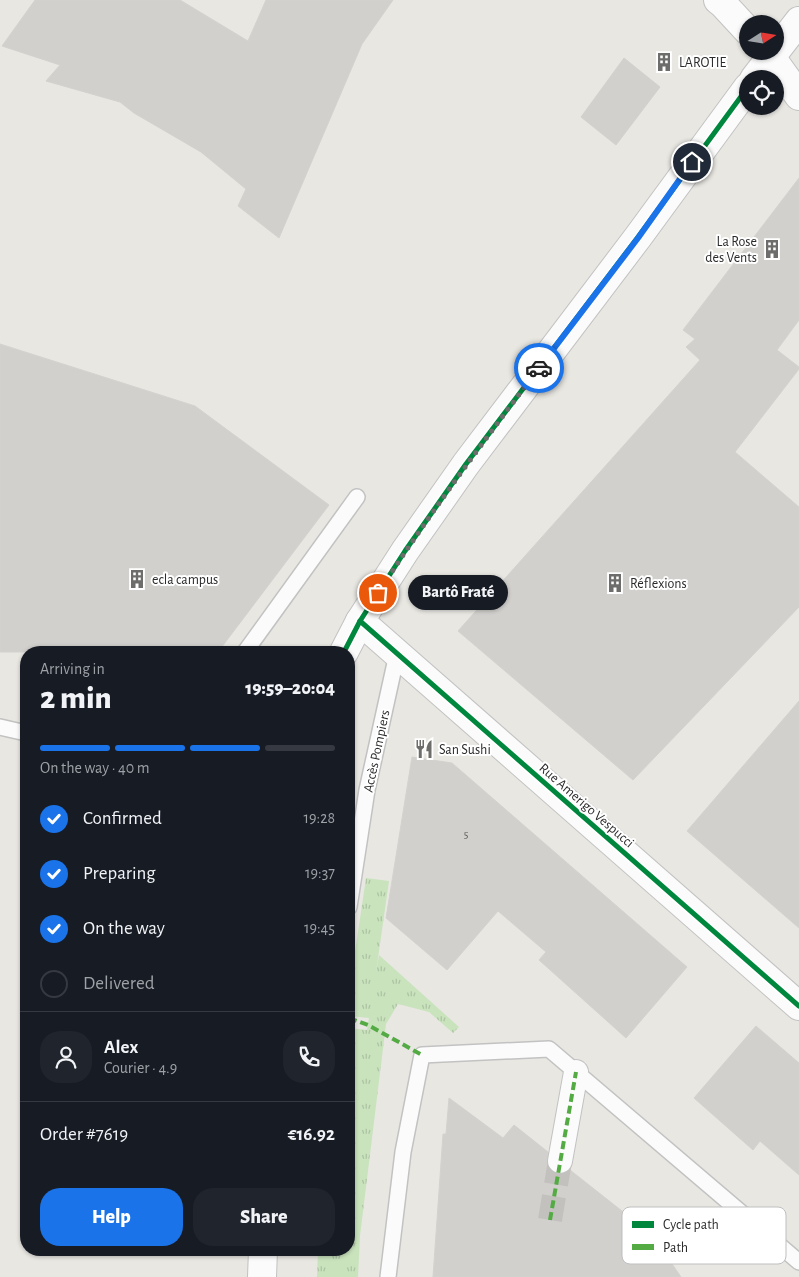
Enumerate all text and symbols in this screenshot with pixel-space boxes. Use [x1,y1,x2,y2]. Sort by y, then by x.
north arrow [739,15,784,60]
map controls [739,15,784,115]
building icon: LAROTIE [653,51,675,73]
place label: LAROTIE [679,56,726,70]
button: locate [739,70,784,115]
pin [671,141,713,183]
icon: home [678,148,706,176]
place label: La Rose des Vents [705,235,757,265]
building icon: La Rose des Vents [761,238,783,260]
courier [514,343,564,393]
icon: car [525,354,553,382]
building icon: ecla campus [126,568,148,590]
pin [357,572,399,614]
building icon: Réflexions [604,572,626,594]
place label: ecla campus [152,573,218,587]
callout: Bartô Fraté [408,576,508,610]
place label: Réflexions [630,577,687,591]
icon: bag [364,579,392,607]
text: Bartô Fraté [422,584,494,600]
text: Arriving in [40,661,105,677]
text: 19:59–20:04 [245,679,335,698]
text: 2 min [40,682,112,714]
street label: Accès Pompiers [361,709,393,794]
restaurant icon: San Sushi [413,738,435,760]
place label: San Sushi [439,743,491,757]
text: On the way · 40 m [40,760,150,776]
street label: Rue Amerigo Vespucci [536,761,636,850]
icon: check [40,805,68,833]
text: Confirmed [83,809,162,828]
text: 19:28 [303,810,335,826]
house number: 5 [464,829,469,840]
icon: check [40,860,68,888]
text: Preparing [83,864,156,883]
text: 19:37 [305,865,335,881]
icon: check [40,915,68,943]
text: On the way [83,919,165,938]
text: 19:45 [304,920,335,936]
text: Delivered [83,974,155,993]
button: person [40,1031,92,1083]
button: phone [283,1031,335,1083]
text: Alex [104,1038,138,1057]
text: Courier · 4.9 [104,1060,177,1076]
text: Order #7619 [40,1125,128,1144]
text: €16.92 [288,1125,335,1144]
button: Help [40,1188,183,1246]
button: Share [193,1188,335,1246]
legend [622,1207,786,1264]
text: Cycle path [663,1218,719,1232]
text: Path [663,1241,688,1255]

